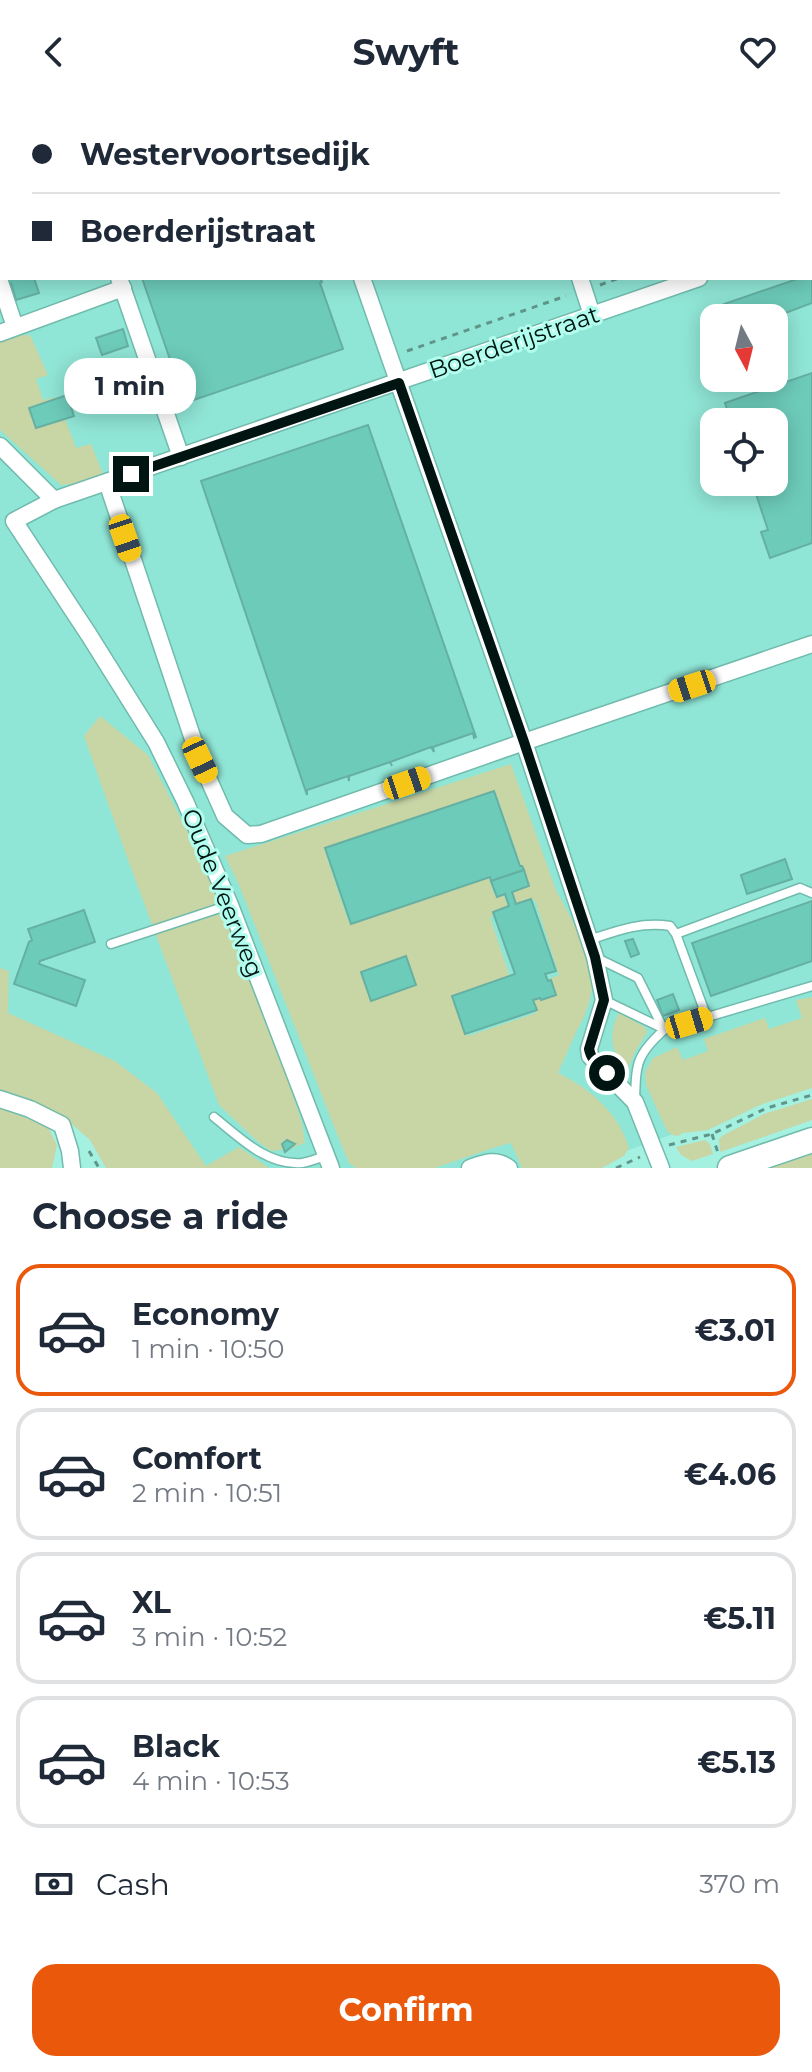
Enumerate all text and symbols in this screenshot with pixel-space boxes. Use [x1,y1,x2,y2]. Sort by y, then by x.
icon: back [32,30,76,74]
text: Swyft [353,30,459,74]
icon: heart [736,30,780,74]
text: Westervoortsedijk [80,136,370,173]
text: Boerderijstraat [80,213,316,250]
street label: Boerderijstraat [425,299,603,385]
north arrow [700,304,788,392]
map controls [700,304,788,496]
callout: 1 min [65,358,197,414]
text: 1 min [95,370,165,402]
button: locate [700,408,788,496]
route end [113,456,149,492]
car [106,511,144,565]
car [665,667,719,705]
car [179,733,221,787]
car [380,764,434,802]
street label: Oude Veerweg [176,804,270,982]
car [663,1005,715,1041]
route start [589,1055,625,1091]
text: Choose a ride [32,1194,289,1238]
icon: car [36,1294,108,1366]
text: Economy [132,1296,279,1333]
text: €3.01 [694,1312,776,1349]
text: 1 min · 10:50 [132,1333,285,1365]
icon: car [36,1438,108,1510]
text: Comfort [132,1440,262,1477]
text: €4.06 [684,1456,776,1493]
text: 2 min · 10:51 [132,1477,282,1509]
icon: car [36,1582,108,1654]
text: XL [132,1584,171,1621]
text: €5.11 [703,1600,776,1637]
text: 3 min · 10:52 [132,1621,287,1653]
icon: car [36,1726,108,1798]
text: Black [132,1728,220,1765]
text: €5.13 [697,1744,776,1781]
text: 4 min · 10:53 [132,1765,290,1797]
icon: cash [32,1862,76,1906]
text: Cash [96,1866,170,1903]
text: 370 m [699,1868,780,1900]
button: Confirm [32,1964,780,2056]

